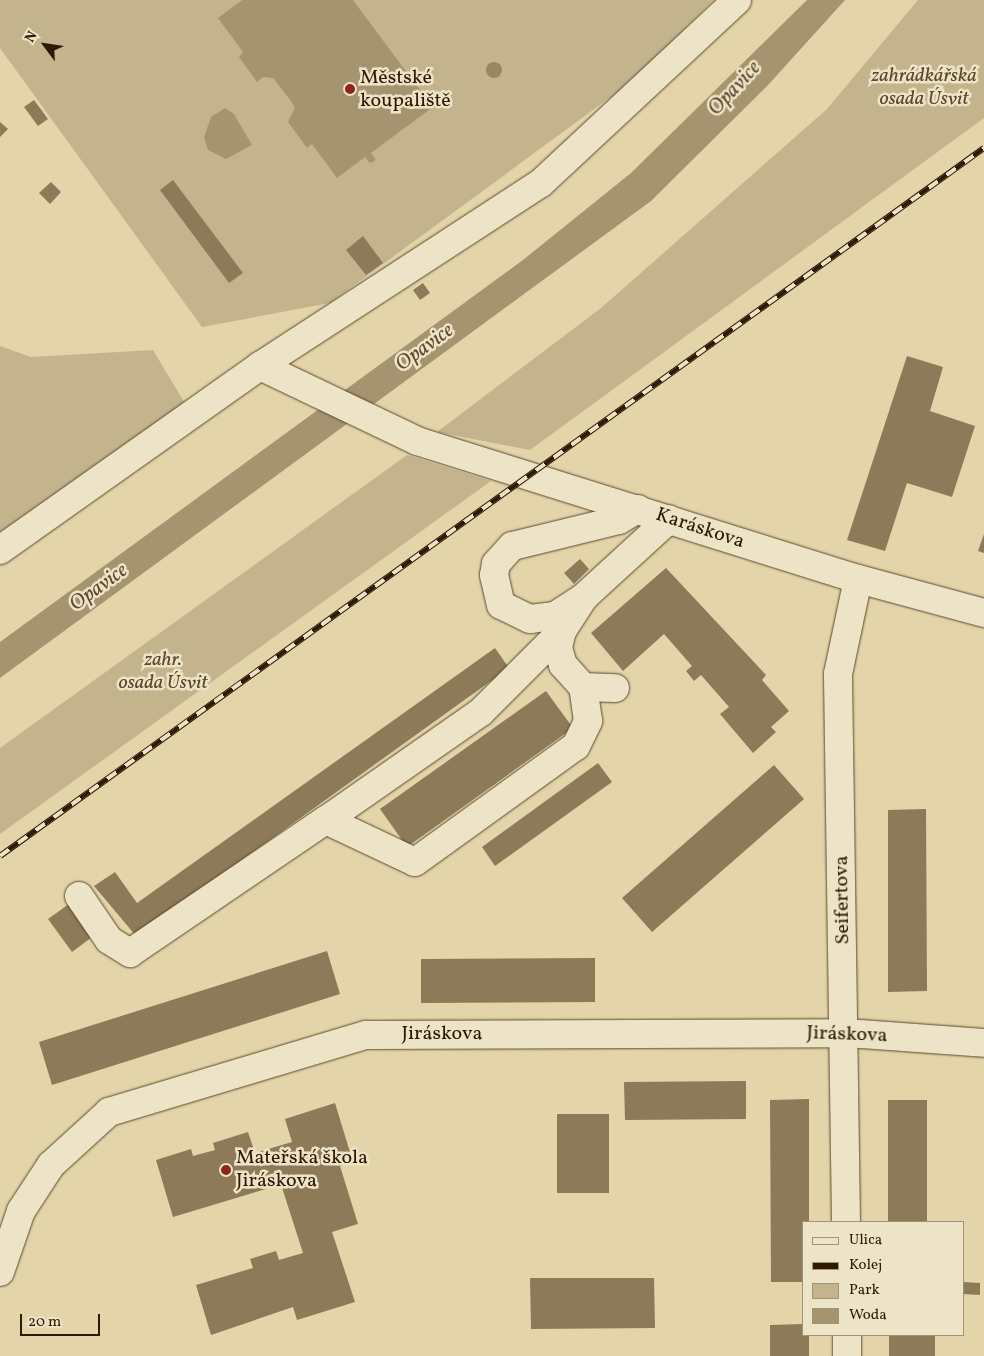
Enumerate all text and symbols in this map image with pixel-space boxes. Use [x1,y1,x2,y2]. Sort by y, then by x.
north arrow [20,20,70,70]
text: N [21,28,42,46]
water label: Opavice [703,56,767,122]
park label: zahrádkářská osada Úsvit [871,64,977,111]
place label: Městské koupaliště [360,66,451,113]
marker: Městské koupaliště [344,83,356,95]
water label: Opavice [391,319,459,377]
street label: Karáskova [653,503,747,555]
water label: Opavice [65,559,133,617]
park label: zahr. osada Úsvit [118,649,208,696]
street label: Seifertova [830,855,856,945]
street label: Jiráskova [401,1022,483,1046]
street label: Jiráskova [806,1022,888,1048]
place label: Mateřská škola Jiráskova [236,1146,368,1193]
marker: Mateřská škola Jiráskova [220,1164,232,1176]
legend [802,1221,964,1336]
text: Ulica [849,1230,882,1251]
text: Kolej [849,1255,882,1276]
text: Park [849,1280,880,1301]
scale bar [22,1304,102,1336]
text: Woda [849,1305,887,1326]
text: 20 m [28,1312,61,1333]

